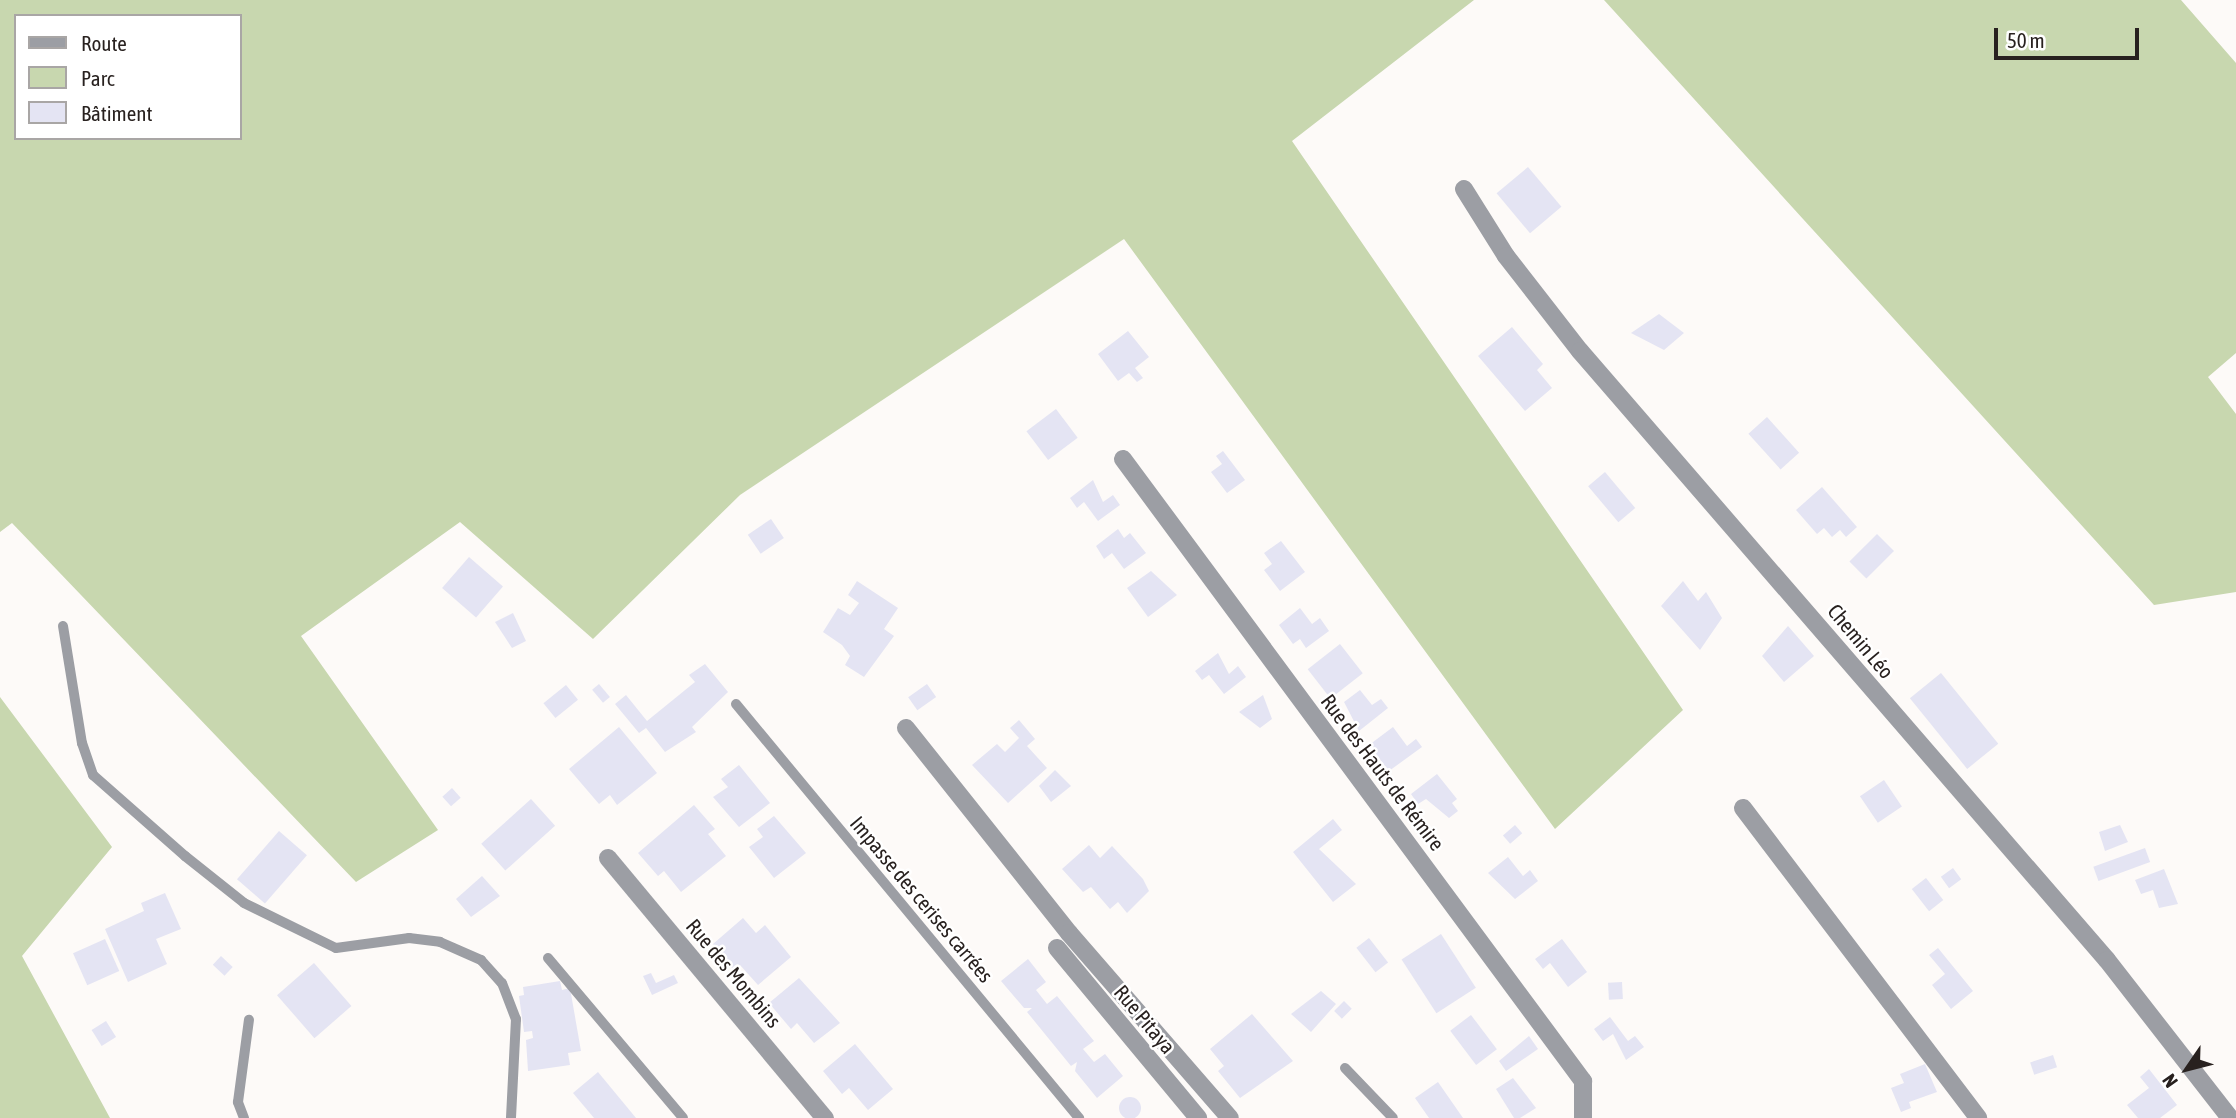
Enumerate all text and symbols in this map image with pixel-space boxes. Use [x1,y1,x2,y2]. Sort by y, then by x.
legend [14,14,242,140]
scale bar [1998,14,2143,58]
text: 50 m [2007,28,2045,52]
text: Route [81,31,127,55]
text: Parc [81,66,115,90]
text: Bâtiment [81,101,152,125]
street label: Chemin Léo [1823,599,1899,683]
street label: Rue des Hauts de Rémire [1316,689,1450,855]
street label: Impasse des cerises carrées [845,811,999,987]
street label: Rue des Mombins [681,913,787,1033]
street label: Rue Pitaya [1109,980,1181,1058]
north arrow [2152,1034,2222,1104]
text: N [2158,1070,2182,1092]

